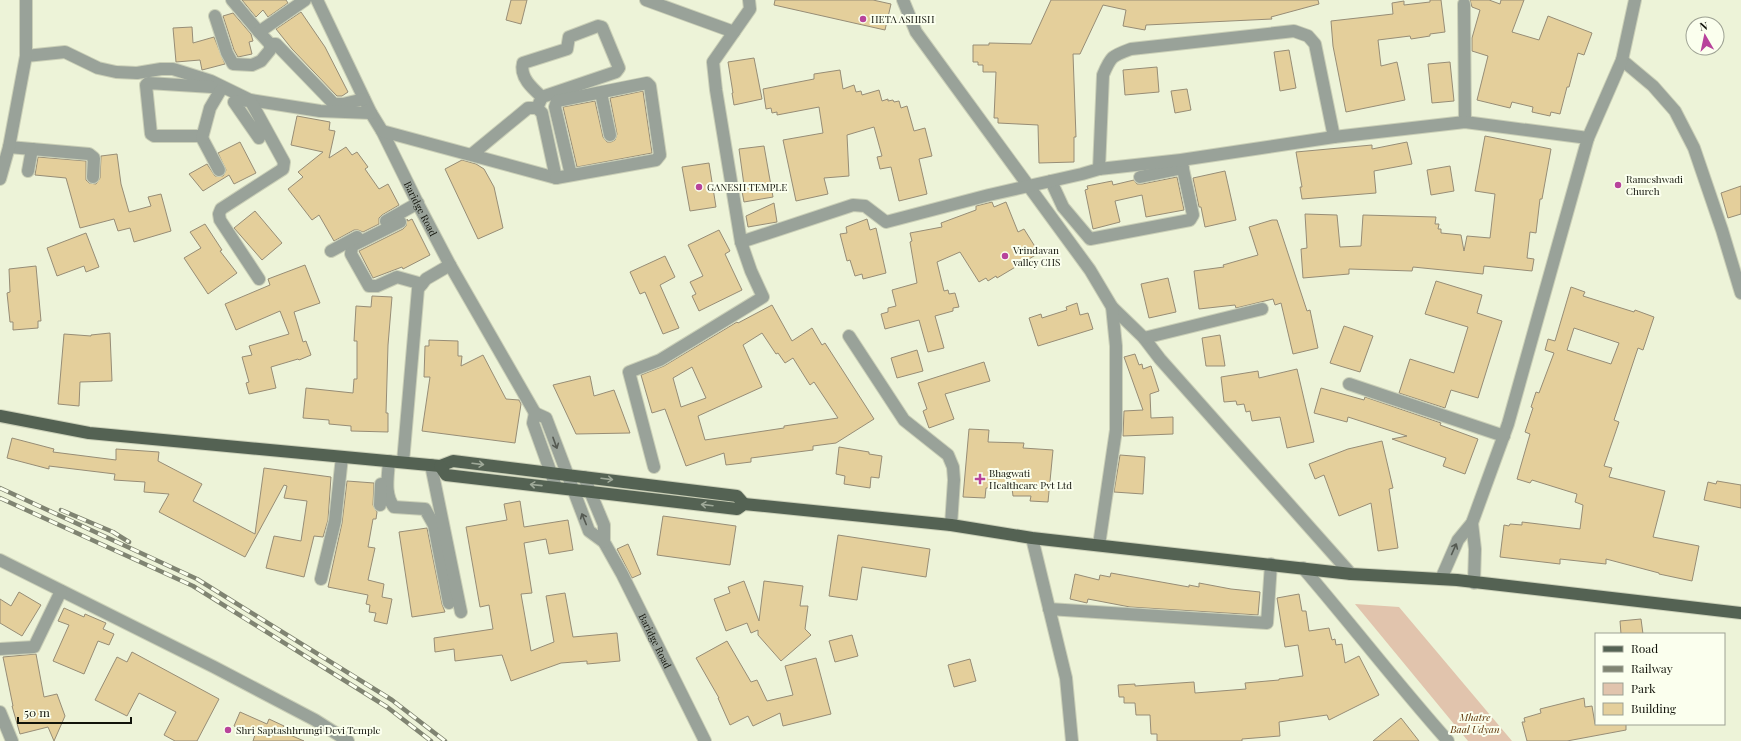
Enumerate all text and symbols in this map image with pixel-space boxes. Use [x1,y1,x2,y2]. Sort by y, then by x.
place label: HETA ASHISH [871,12,935,26]
marker: HETA ASHISH [858,14,868,24]
north arrow [1685,16,1725,56]
text: N [1698,18,1709,34]
place label: Rameshwadi Church [1626,172,1683,198]
street label: Baridge Road [401,179,441,239]
place label: GANESH TEMPLE [707,180,787,194]
marker: Rameshwadi Church [1613,180,1623,190]
marker: GANESH TEMPLE [694,182,704,192]
place label: Vrindavan valley CHS [1012,243,1061,269]
marker: Vrindavan valley CHS [1000,251,1010,261]
one-way arrow [551,437,559,449]
one-way arrow [471,460,484,468]
place label: Bhagwati Healthcare Pvt Ltd [989,466,1072,492]
marker: Bhagwati Healthcare Pvt Ltd [974,473,986,485]
one-way arrow [600,476,613,483]
one-way arrow [530,481,543,489]
one-way arrow [701,501,714,509]
one-way arrow [579,513,587,525]
one-way arrow [1451,544,1458,556]
street label: Baridge Road [636,611,675,671]
legend [1595,633,1725,725]
text: Road [1631,640,1658,656]
text: Railway [1631,660,1673,676]
text: Park [1631,680,1656,696]
scale bar [18,699,131,725]
text: Building [1631,700,1677,716]
text: 50 m [24,704,50,720]
park label: Mhatre Baal Udyan [1449,710,1500,736]
place label: Shri Saptashhrungi Devi Temple [236,723,381,737]
marker: Shri Saptashhrungi Devi Temple [223,725,233,735]

